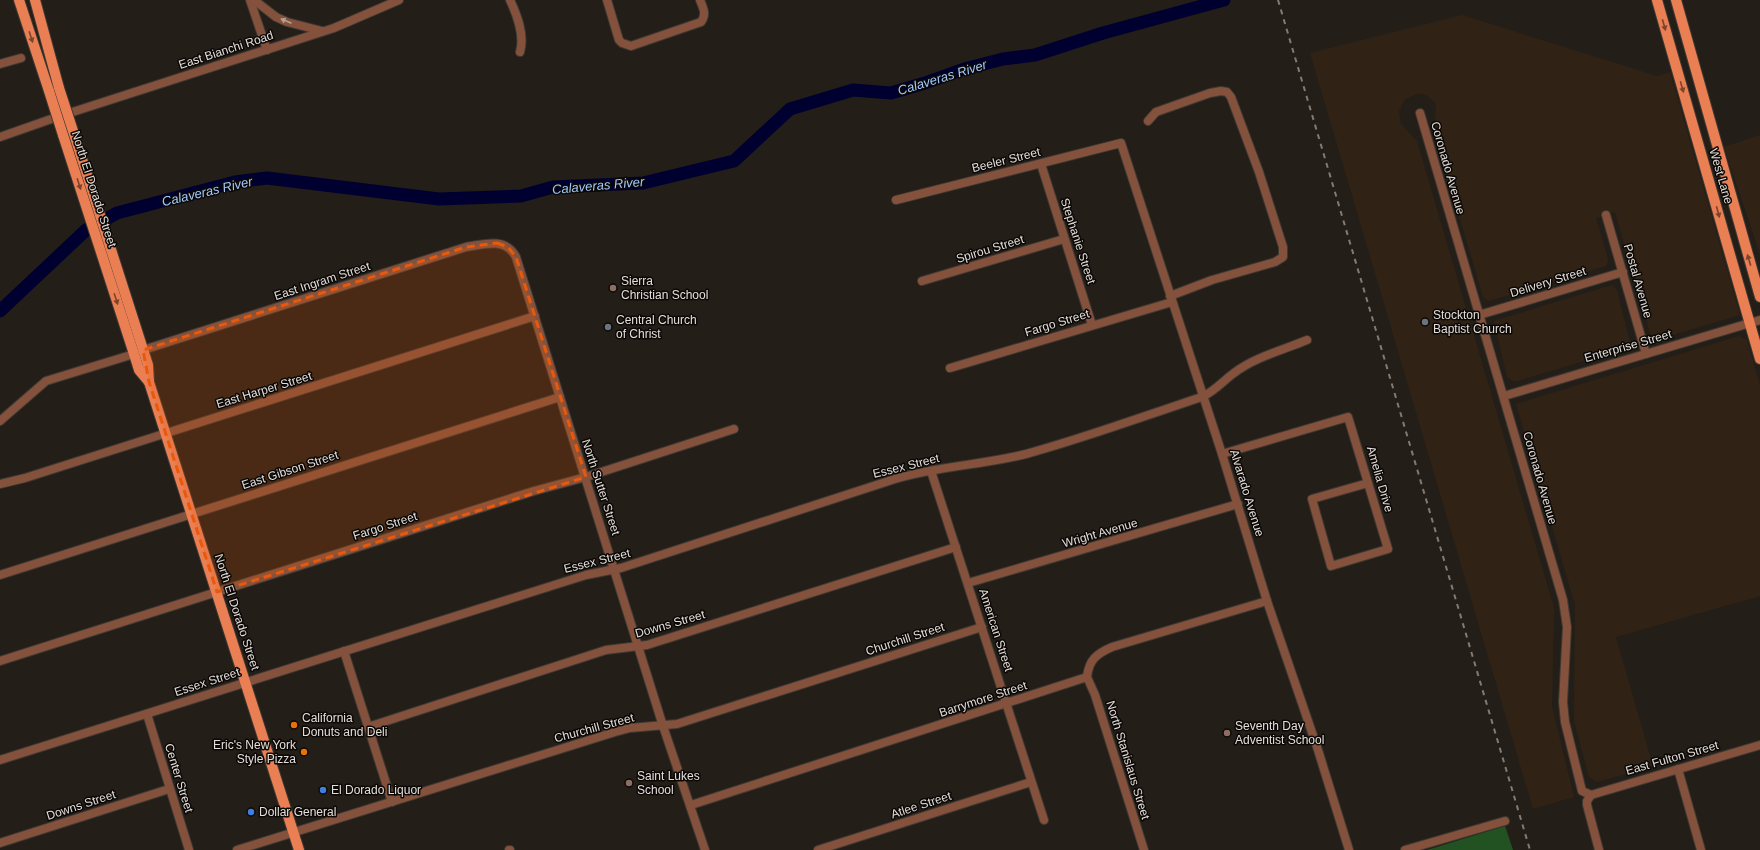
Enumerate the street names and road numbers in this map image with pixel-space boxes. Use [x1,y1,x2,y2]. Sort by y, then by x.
street label: East Bianchi Road [177,28,275,72]
street label: Coronado Avenue [1428,120,1468,216]
street label: North El Dorado Street [69,129,120,250]
street label: Beeler Street [970,145,1042,175]
street label: West Lane [1706,147,1736,206]
street label: Stephanie Street [1058,196,1099,286]
street label: Spirou Street [954,232,1026,266]
street label: Postal Avenue [1621,242,1655,320]
street label: East Ingram Street [272,259,372,303]
street label: Delivery Street [1508,264,1588,300]
street label: Fargo Street [1023,306,1092,339]
street label: Enterprise Street [1583,327,1674,365]
street label: East Harper Street [214,369,314,411]
street label: Coronado Avenue [1520,430,1560,526]
street label: North Sutter Street [579,437,623,537]
street label: Amelia Drive [1364,444,1396,514]
street label: East Gibson Street [240,448,341,492]
street label: Alvarado Avenue [1227,448,1267,539]
street label: Essex Street [871,451,941,481]
street label: Fargo Street [351,509,420,543]
street label: Wright Avenue [1061,515,1140,550]
street label: Essex Street [562,546,632,576]
street label: North El Dorado Street [212,552,263,673]
street label: American Street [976,587,1016,674]
street label: Downs Street [633,607,707,641]
street label: Churchill Street [864,619,947,658]
street label: Essex Street [172,665,242,699]
street label: Barrymore Street [937,678,1029,720]
street label: North Stanislaus Street [1103,699,1153,822]
street label: Churchill Street [553,710,636,745]
street label: East Fulton Street [1624,738,1721,778]
street label: Center Street [162,742,196,815]
street label: Downs Street [45,787,118,823]
street label: Atlee Street [889,788,954,821]

